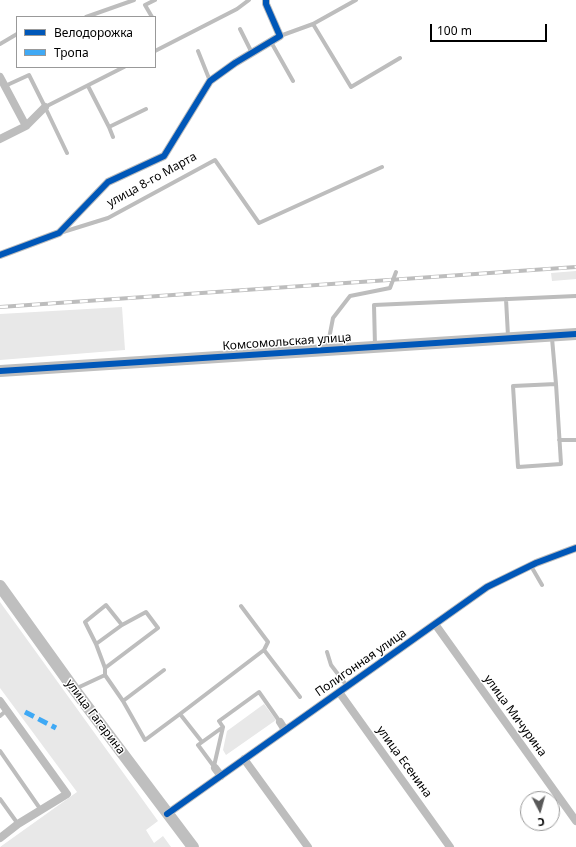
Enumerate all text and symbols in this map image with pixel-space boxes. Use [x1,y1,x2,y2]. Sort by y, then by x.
legend [16,16,156,68]
scale bar [432,16,549,42]
text: 100 m [437,22,472,39]
text: Велодорожка [54,24,133,41]
text: Тропа [54,44,89,61]
street label: улица 8-го Марта [105,149,199,211]
street label: Комсомольская улица [222,330,352,354]
street label: Полигонная улица [313,626,409,700]
street label: улица Мичурина [481,672,549,760]
street label: улица Гагарина [62,677,128,757]
street label: улица Есенина [373,723,435,801]
north arrow [520,791,560,831]
text: С [537,815,546,830]

